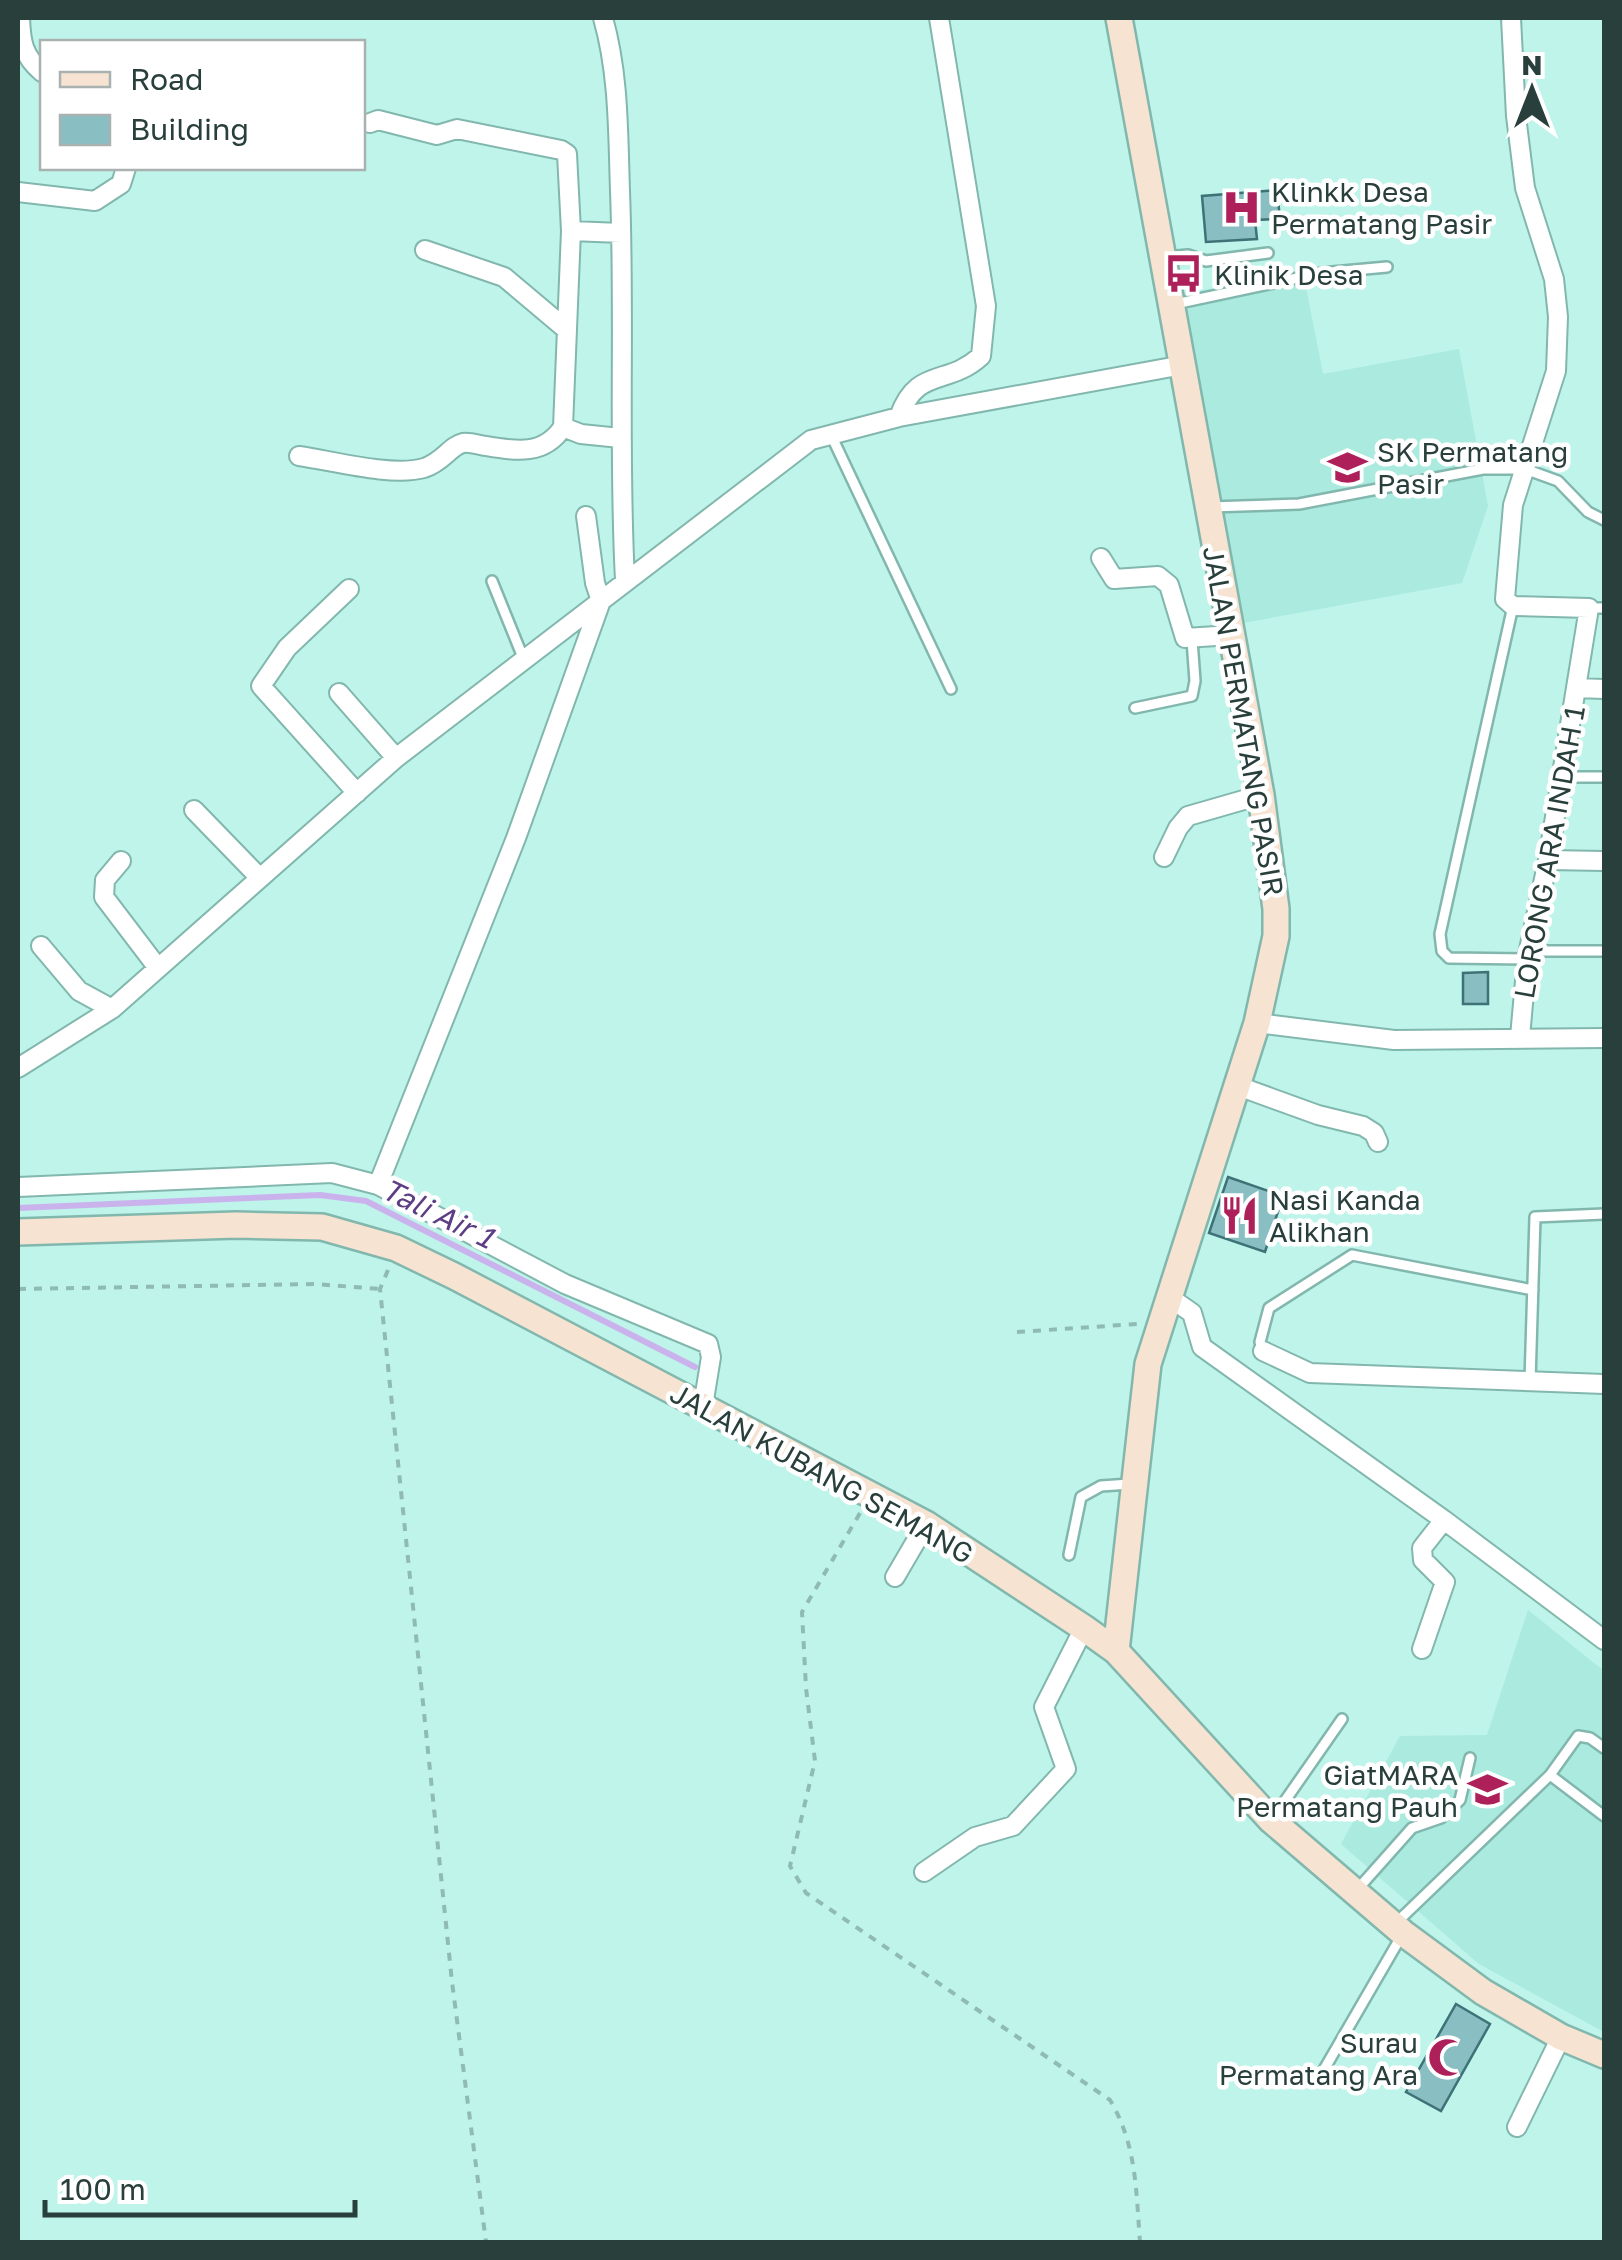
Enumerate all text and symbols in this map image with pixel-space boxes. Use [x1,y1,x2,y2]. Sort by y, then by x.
legend [40,40,365,170]
north arrow [1482,40,1582,140]
text: N [1521,48,1543,81]
text: Road [130,61,204,97]
text: Building [130,111,249,147]
place label: Klinkk Desa Permatang Pasir [1271,175,1492,240]
hospital icon: Klinkk Desa Permatang Pasir [1220,186,1262,228]
bus stop icon: Klinik Desa [1163,253,1205,295]
place label: Klinik Desa [1214,258,1364,291]
place label: SK Permatang Pasir [1377,435,1568,500]
school or university icon: SK Permatang Pasir [1326,446,1368,488]
street label: JALAN PERMATANG PASIR [1197,544,1291,898]
street label: LORONG ARA INDAH 1 [1507,703,1591,1001]
water label: Tali Air 1 [376,1171,500,1256]
place label: Nasi Kanda Alikhan [1269,1183,1421,1248]
restaurant icon: Nasi Kanda Alikhan [1218,1194,1260,1236]
street label: JALAN KUBANG SEMANG [665,1376,979,1570]
place label: GiatMARA Permatang Pauh [1236,1758,1458,1823]
school or university icon: GiatMARA Permatang Pauh [1467,1769,1509,1811]
place label: Surau Permatang Ara [1219,2026,1418,2091]
mosque icon: Surau Permatang Ara [1427,2037,1469,2079]
scale bar [45,2155,355,2217]
text: 100 m [60,2171,146,2207]

